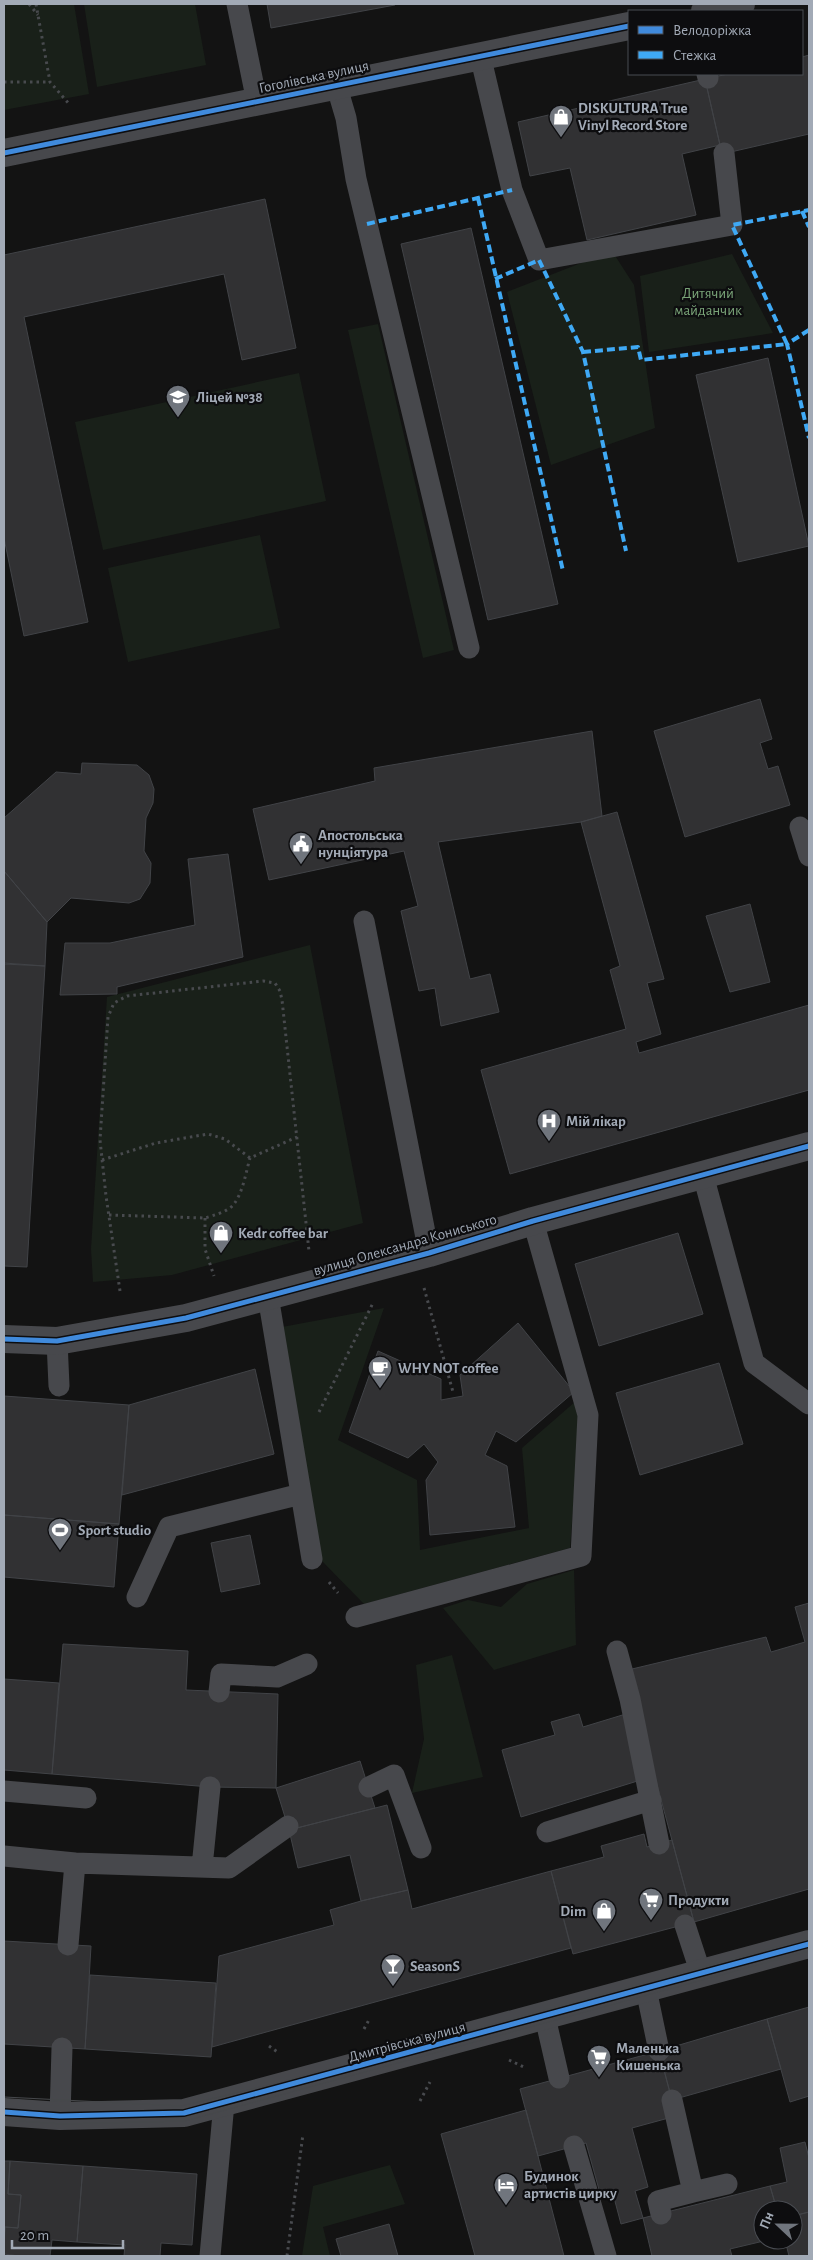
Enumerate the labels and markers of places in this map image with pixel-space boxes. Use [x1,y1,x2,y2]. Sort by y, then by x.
place label: DISKULTURA True Vinyl Record Store [578,101,688,133]
shop icon: DISKULTURA True Vinyl Record Store [548,104,574,138]
school or university icon: Ліцей №38 [165,384,191,418]
place label: Ліцей №38 [196,390,263,405]
place label: Апостольська нунціятура [318,828,403,860]
public building icon: Апостольська нунціятура [288,831,314,865]
hospital icon: Мій лікар [536,1108,562,1142]
place label: Мій лікар [566,1114,626,1129]
shop icon: Kedr coffee bar [208,1220,234,1254]
place label: Kedr coffee bar [238,1226,329,1241]
cafe icon: WHY NOT coffee [367,1355,393,1389]
place label: WHY NOT coffee [398,1361,499,1376]
sports icon: Sport studio [47,1517,73,1551]
place label: Sport studio [78,1523,151,1538]
supermarket icon: Продукти [638,1887,664,1921]
place label: Продукти [668,1893,729,1908]
shop icon: Dim [591,1898,617,1932]
place label: Dim [560,1904,586,1919]
bar icon: SeasonS [380,1953,406,1987]
place label: SeasonS [410,1959,460,1974]
place label: Маленька Кишенька [616,2041,681,2073]
supermarket icon: Маленька Кишенька [586,2044,612,2078]
place label: Будинок артистів цирку [524,2169,617,2201]
hotel icon: Будинок артистів цирку [493,2172,519,2206]

